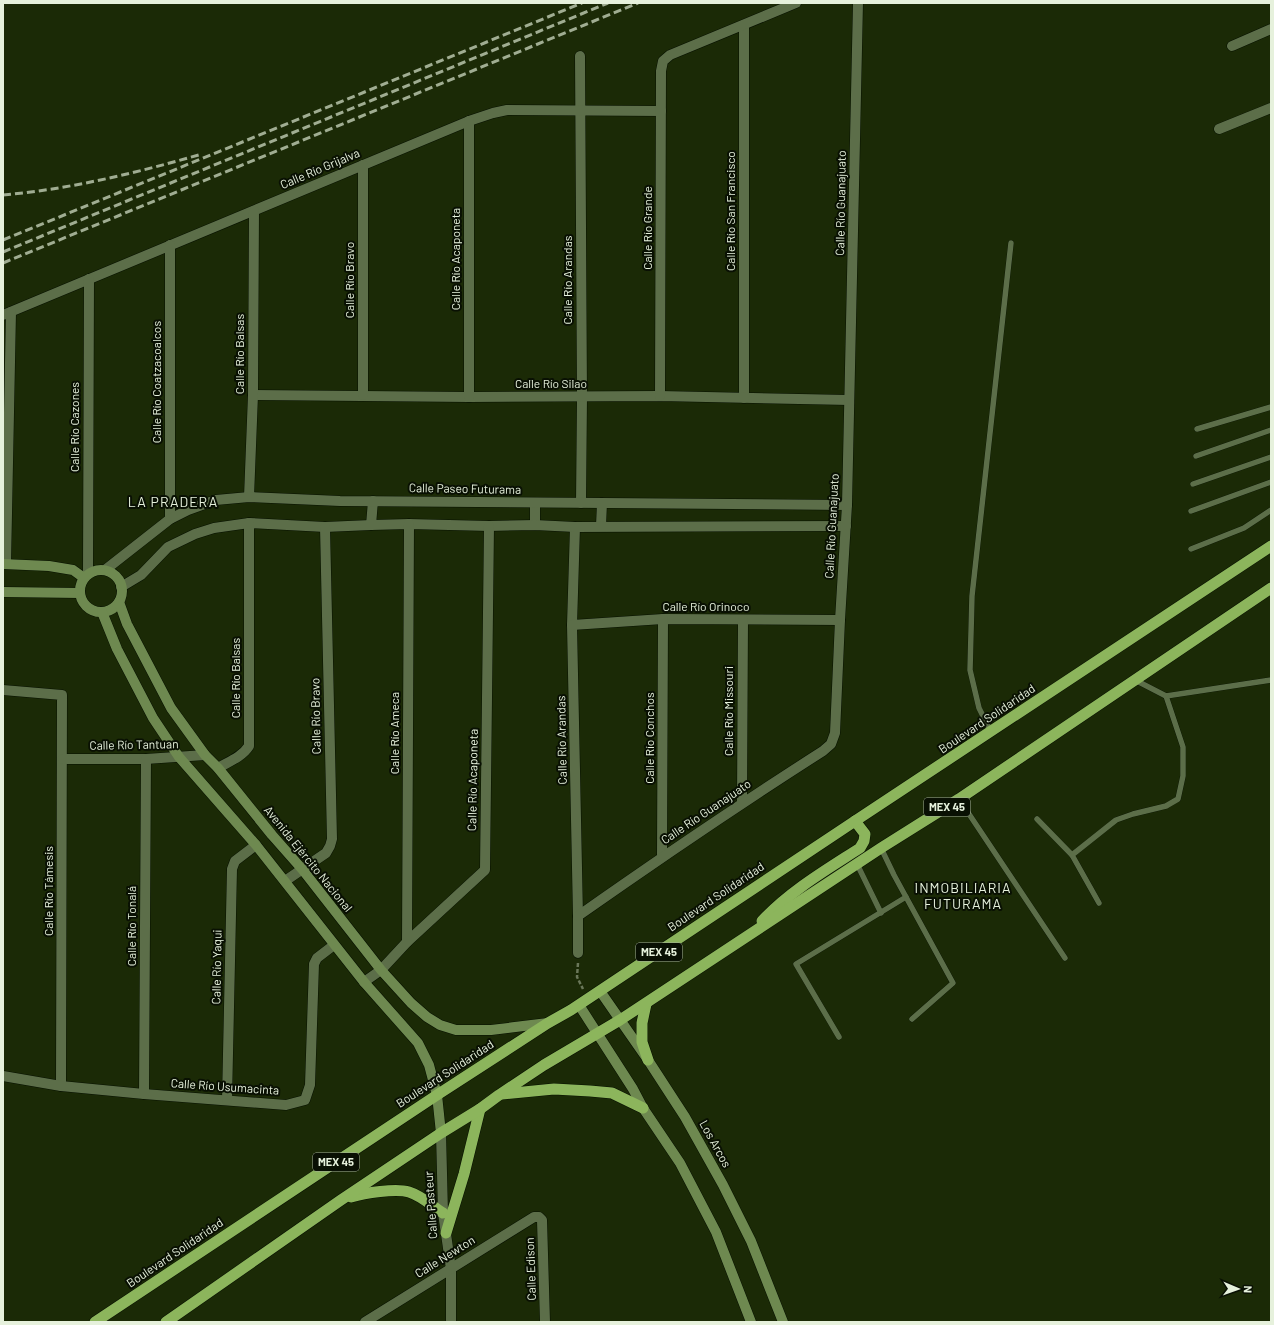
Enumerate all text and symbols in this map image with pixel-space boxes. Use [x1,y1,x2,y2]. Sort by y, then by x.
street label: Calle Río Grijalva [278,145,361,191]
street label: Calle Río Guanajuato [832,150,848,256]
street label: Calle Río San Francisco [723,151,737,271]
street label: Calle Río Grande [640,186,654,270]
street label: Calle Río Acaponeta [448,208,462,310]
street label: Calle Río Arandas [560,235,574,325]
street label: Calle Río Bravo [342,242,356,318]
street label: Calle Río Balsas [232,314,246,394]
street label: Calle Río Coatzacoalcos [149,321,163,443]
street label: Calle Río Silao [515,376,587,390]
street label: Calle Río Cazones [67,382,81,472]
street label: Calle Río Guanajuato [821,473,841,579]
street label: Calle Paseo Futurama [409,480,521,496]
district label: LA PRADERA [128,493,218,510]
street label: Calle Río Orinoco [662,599,750,613]
street label: Calle Río Balsas [228,638,242,718]
street label: Calle Río Missouri [721,666,735,756]
street label: Calle Río Bravo [307,678,323,754]
street label: Boulevard Solidaridad [936,681,1037,756]
street label: Calle Río Ameca [387,692,401,774]
street label: Calle Río Conchos [642,692,656,784]
street label: Calle Río Arandas [553,695,569,785]
street label: Calle Río Acaponeta [464,729,480,831]
street label: Calle Río Tantuan [89,736,179,752]
street label: Calle Río Guanajuato [658,776,753,846]
road number: MEX 45 [924,798,970,816]
street label: Avenida Ejército Nacional [262,803,356,914]
street label: Calle Río Támesis [41,846,55,936]
street label: Boulevard Solidaridad [665,859,766,934]
district label: INMOBILIARIA FUTURAMA [915,879,1011,912]
street label: Calle Río Tonalá [124,886,138,966]
street label: Calle Río Yaqui [208,929,224,1005]
road number: MEX 45 [636,943,682,961]
street label: Boulevard Solidaridad [393,1036,496,1110]
street label: Calle Río Usumacinta [170,1075,280,1097]
street label: Los Arcos [697,1118,735,1170]
road number: MEX 45 [313,1153,359,1171]
street label: Calle Pasteur [421,1170,439,1239]
street label: Boulevard Solidaridad [124,1215,225,1290]
street label: Calle Newton [412,1232,477,1280]
street label: Calle Edison [522,1237,538,1301]
north arrow [1218,1269,1258,1309]
text: N [1242,1285,1255,1293]

